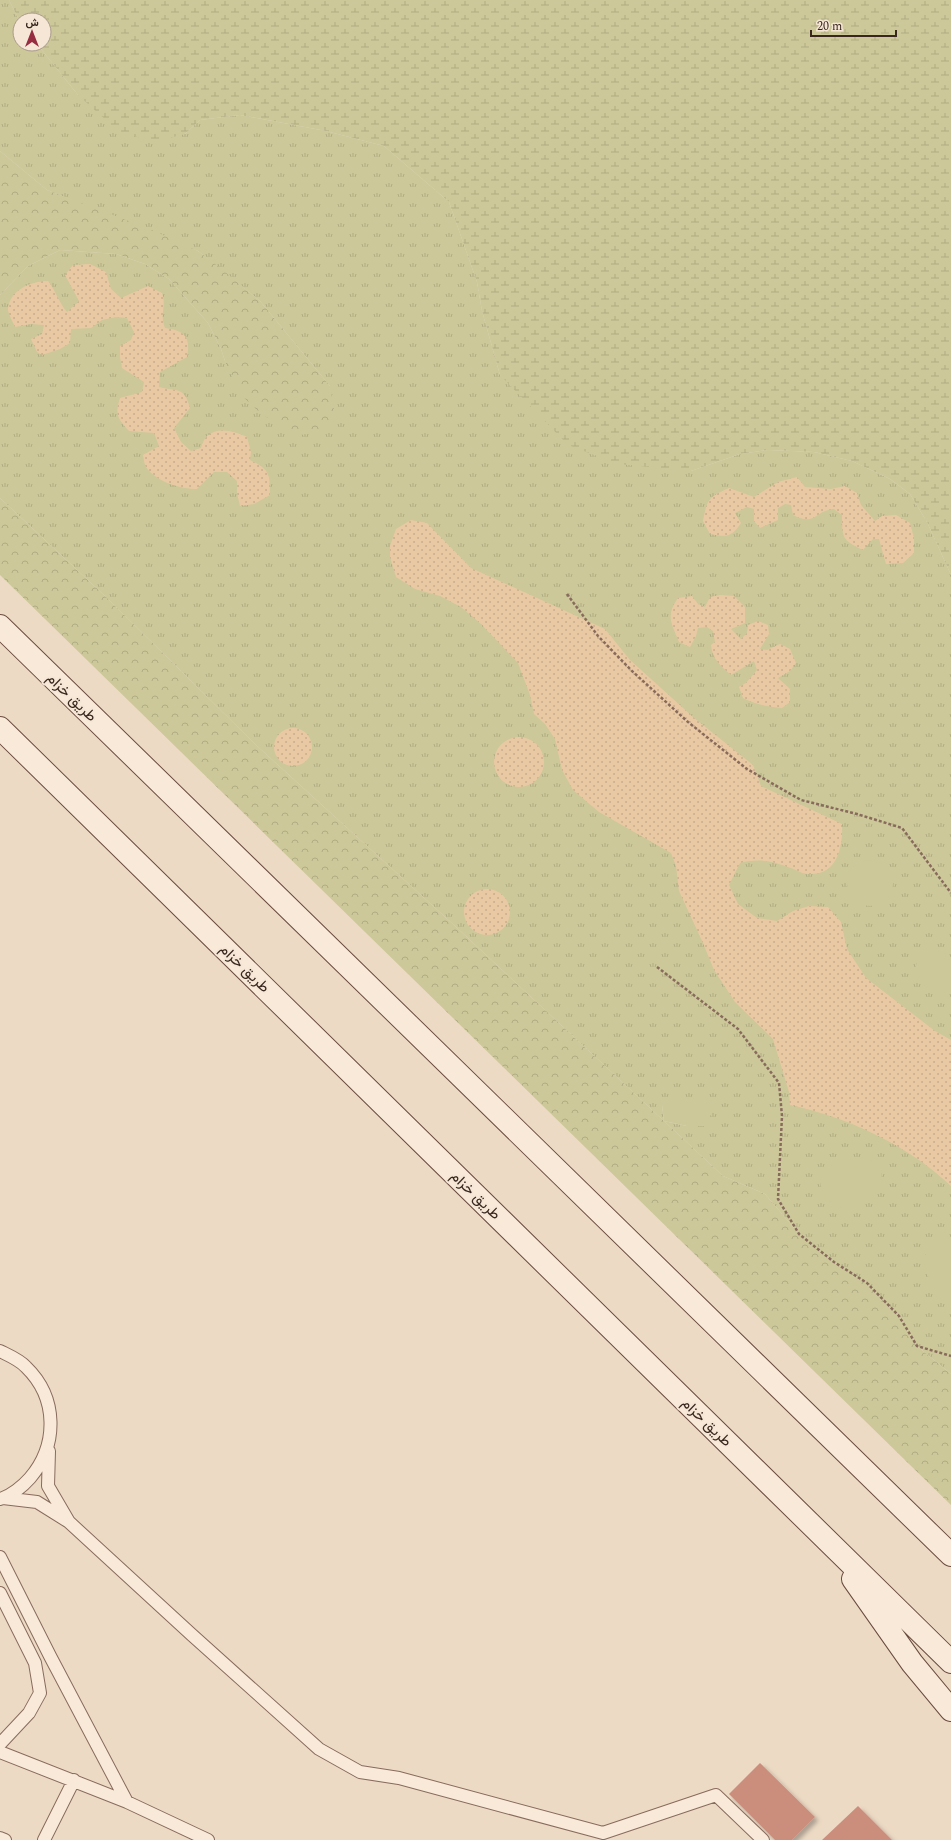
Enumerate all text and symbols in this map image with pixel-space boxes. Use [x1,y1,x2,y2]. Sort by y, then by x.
north arrow [12,12,52,52]
scale bar [811,12,896,38]
text: ش [25,14,39,31]
text: 20 m [817,17,842,36]
street label: طريق خزام [41,667,102,728]
street label: طريق خزام [214,938,275,999]
street label: طريق خزام [445,1165,506,1226]
street label: طريق خزام [676,1392,737,1453]

